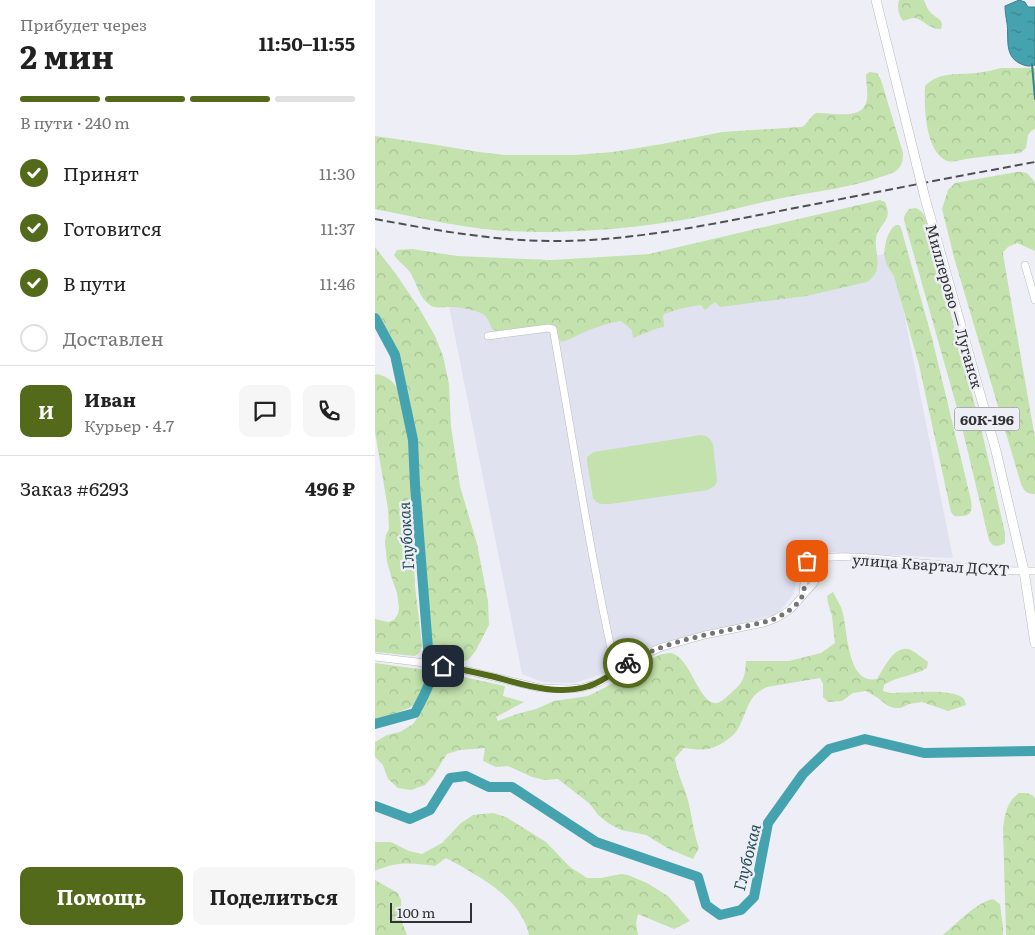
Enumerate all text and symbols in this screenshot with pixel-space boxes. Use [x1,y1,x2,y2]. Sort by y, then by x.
text: Прибудет через [20,12,147,36]
text: 11:50–11:55 [259,29,355,57]
text: 2 мин [20,31,114,79]
text: В пути · 240 m [20,110,130,134]
icon: check [20,159,48,187]
text: Принят [63,159,139,187]
text: 11:30 [319,161,355,185]
icon: check [20,214,48,242]
text: Готовится [63,214,162,242]
text: 11:37 [321,216,355,240]
street label: Миллерово — Луганск [921,221,990,391]
icon: check [20,269,48,297]
text: В пути [63,269,126,297]
text: 11:46 [320,271,355,295]
text: Доставлен [63,324,164,352]
text: Иван [84,385,136,413]
button: chat [239,385,291,437]
button: phone [303,385,355,437]
text: И [38,397,54,425]
road number: 60К-196 [955,408,1019,430]
text: Курьер · 4.7 [84,413,174,437]
text: Заказ #6293 [20,474,129,502]
text: 496 ₽ [305,474,355,502]
water label: Глубокая [391,500,419,571]
pin [786,540,828,582]
icon: bag [793,547,821,575]
street label: улица Квартал ДСХТ [852,547,1010,581]
courier [603,638,653,688]
pin [422,645,464,687]
icon: bike [614,649,642,677]
icon: home [429,652,457,680]
water label: Глубокая [726,820,766,893]
button: Помощь [20,867,183,925]
button: Поделиться [193,867,355,925]
scale bar [390,900,473,923]
text: 100 m [397,902,435,922]

